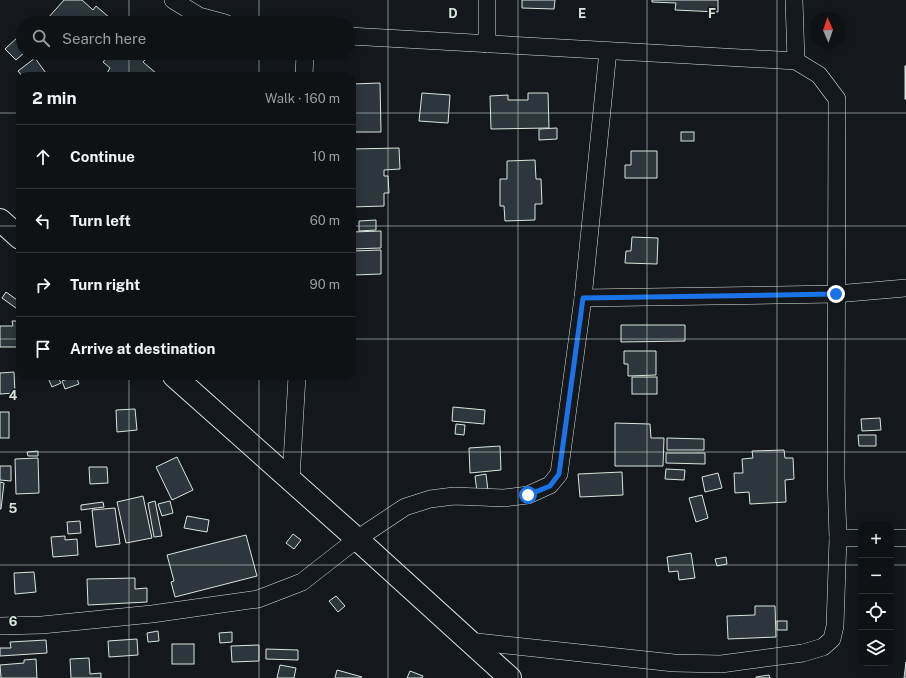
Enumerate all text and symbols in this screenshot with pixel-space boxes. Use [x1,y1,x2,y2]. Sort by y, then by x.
text: D [448,6,458,21]
text: E [578,6,586,21]
text: F [708,6,716,21]
north arrow [810,12,846,48]
search box [16,16,356,60]
icon: search [30,27,52,49]
text: Search here [62,30,146,47]
text: 2 min [32,88,77,108]
text: Walk · 160 m [265,91,340,106]
icon: ahead [32,146,54,168]
text: Continue [70,148,135,165]
text: 10 m [312,149,340,164]
icon: left [32,210,54,232]
text: Turn left [70,212,131,229]
text: 60 m [310,213,340,228]
icon: right [32,274,54,296]
text: Turn right [70,276,140,293]
text: 90 m [310,277,340,292]
route end [827,285,845,303]
icon: arrive [32,338,54,360]
text: Arrive at destination [70,340,215,357]
text: 4 [9,388,18,403]
route start [519,486,537,504]
text: 5 [9,501,18,516]
map controls [858,522,894,666]
button: + [858,522,894,558]
button: − [858,558,894,594]
button: locate [858,594,894,630]
text: 6 [9,614,18,629]
button: layers [858,630,894,666]

